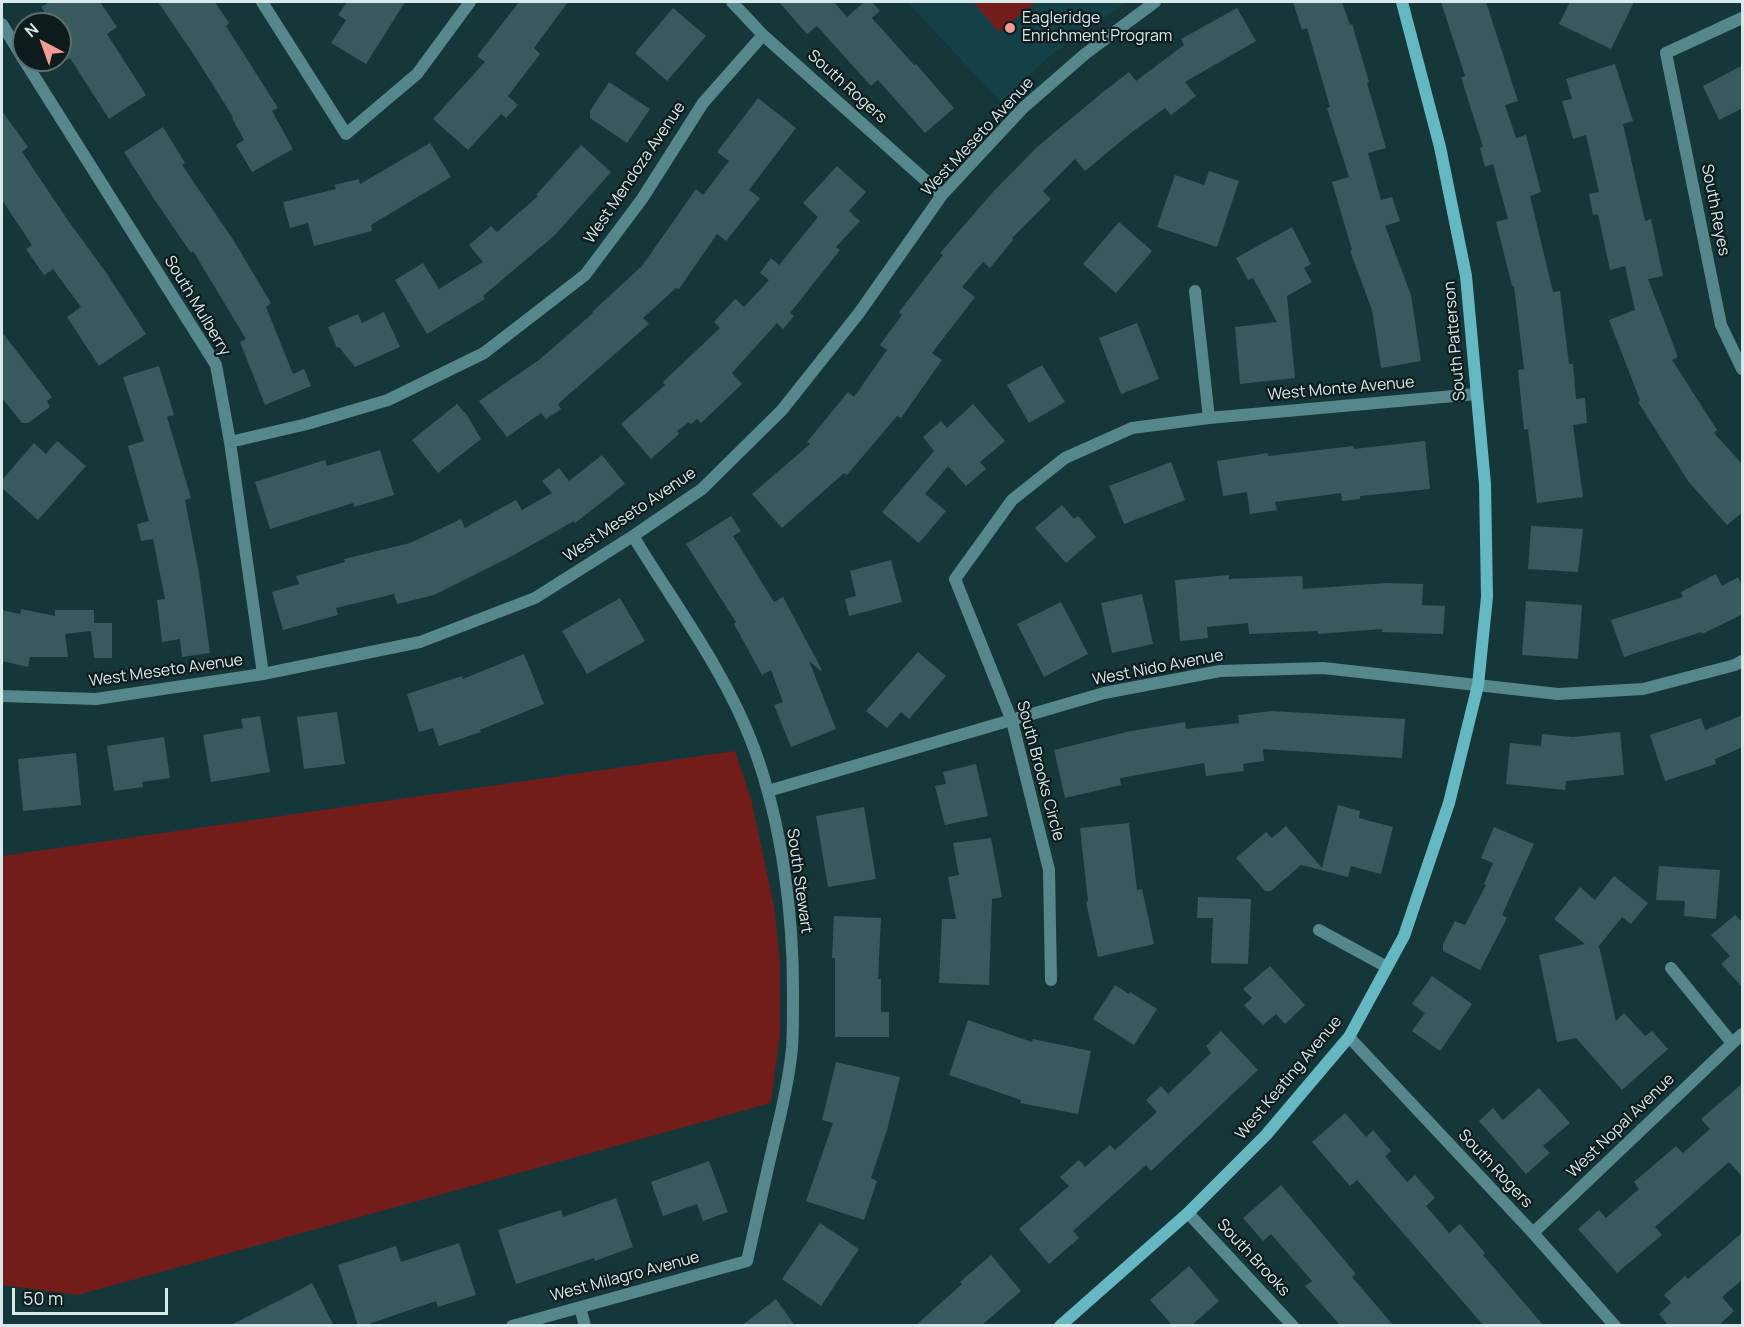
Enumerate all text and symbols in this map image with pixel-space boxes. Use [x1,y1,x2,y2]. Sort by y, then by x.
place label: Eagleridge Enrichment Program [1022,9,1172,47]
north arrow [12,12,72,72]
text: N [20,18,43,42]
marker: Eagleridge Enrichment Program [1003,21,1017,35]
street label: South Rogers [803,46,891,128]
street label: West Meseto Avenue [918,74,1038,200]
street label: West Mendoza Avenue [580,98,690,248]
street label: South Reyes [1697,162,1733,258]
street label: South Mulberry [160,252,234,360]
street label: South Patterson [1440,280,1470,402]
street label: West Monte Avenue [1267,373,1415,405]
street label: West Meseto Avenue [560,464,700,566]
street label: West Nido Avenue [1091,646,1225,690]
street label: West Meseto Avenue [88,651,244,691]
street label: South Brooks Circle [1012,699,1068,843]
street label: South Stewart [782,827,816,935]
street label: West Keating Avenue [1232,1012,1346,1144]
street label: West Nopal Avenue [1563,1070,1679,1182]
street label: South Rogers [1454,1126,1536,1212]
street label: South Brooks [1212,1215,1294,1301]
street label: West Milagro Avenue [548,1248,702,1306]
scale bar [15,1276,171,1314]
text: 50 m [23,1286,63,1310]

